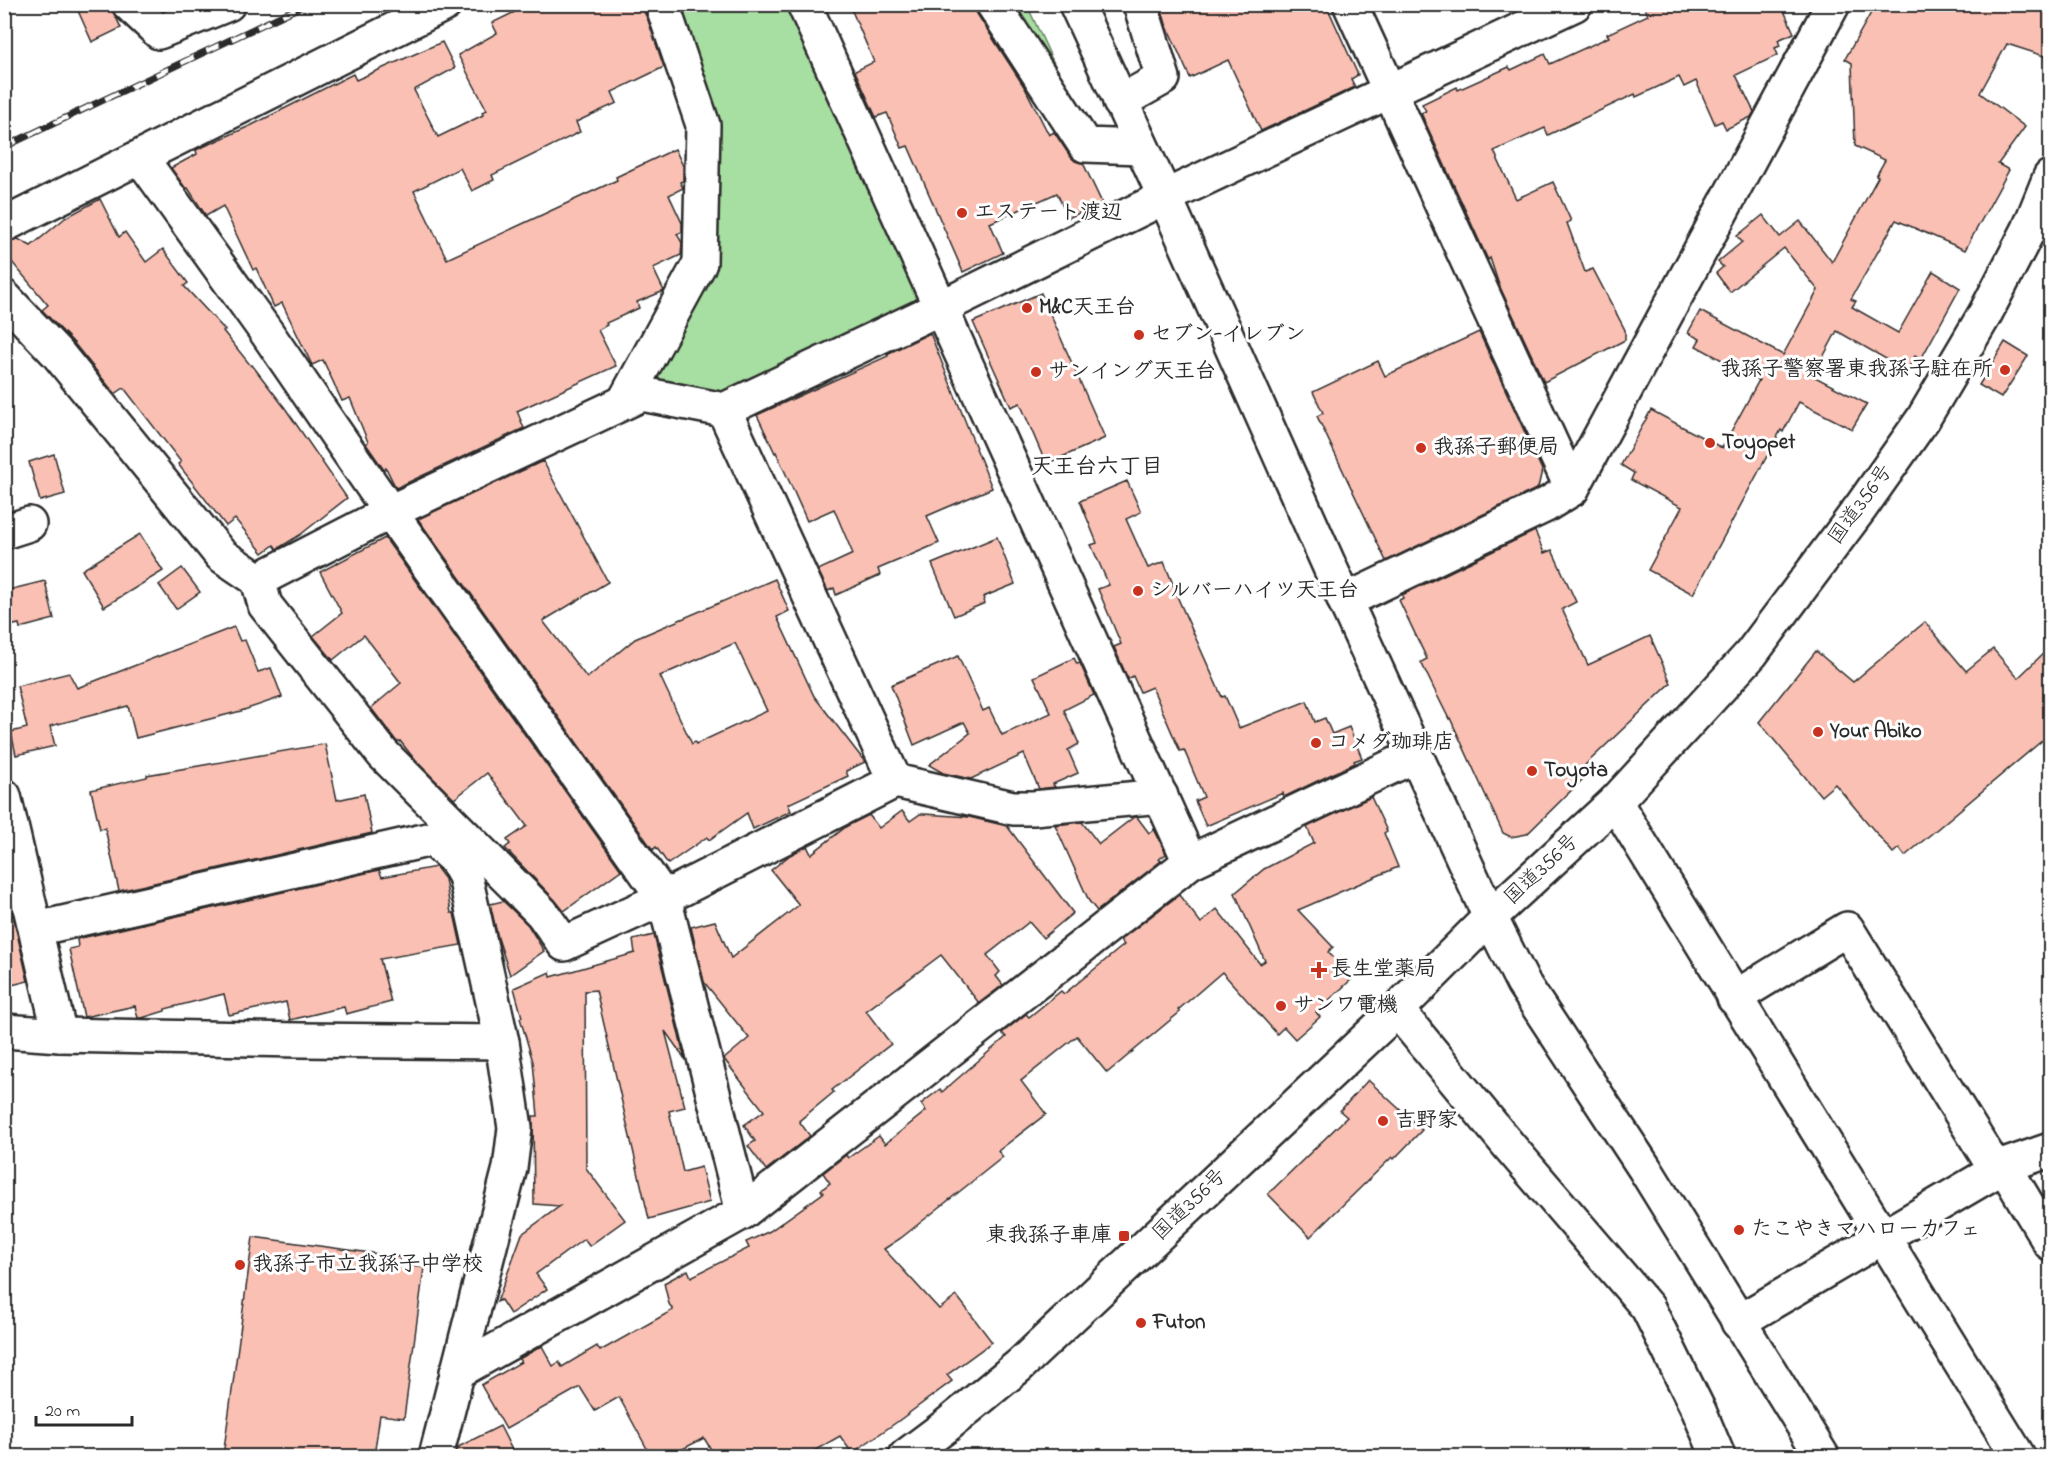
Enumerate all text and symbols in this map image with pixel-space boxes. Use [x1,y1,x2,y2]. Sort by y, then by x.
place label: エステート渡辺 [974,198,1122,228]
marker: エステート渡辺 [955,206,969,220]
place label: M&C天王台 [1039,293,1136,323]
marker: M&C天王台 [1020,301,1034,315]
place label: セブン-イレブン [1151,320,1306,350]
marker: セブン-イレブン [1132,328,1146,342]
place label: 我孫子警察署東我孫子駐在所 [1720,355,1993,385]
place label: サンイング天王台 [1048,357,1216,387]
marker: 我孫子警察署東我孫子駐在所 [1998,363,2012,377]
marker: サンイング天王台 [1029,365,1043,379]
place label: Toyopet [1722,428,1796,460]
place label: 我孫子郵便局 [1433,433,1559,463]
marker: Toyopet [1703,436,1717,450]
marker: 我孫子郵便局 [1414,441,1428,455]
district label: 天王台六丁目 [1031,452,1163,484]
street label: 国道356号 [1822,459,1900,551]
place label: シルバーハイツ天王台 [1150,576,1359,606]
marker: シルバーハイツ天王台 [1131,584,1145,598]
place label: Your Abiko [1829,717,1922,747]
marker: Your Abiko [1811,725,1825,739]
place label: コメダ珈琲店 [1328,728,1454,758]
marker: コメダ珈琲店 [1309,736,1323,750]
place label: Toyota [1544,756,1608,788]
marker: Toyota [1525,764,1539,778]
street label: 国道356号 [1498,827,1586,913]
place label: 長生堂薬局 [1331,955,1436,985]
marker: 長生堂薬局 [1312,963,1326,977]
place label: サンワ電機 [1293,991,1398,1021]
marker: サンワ電機 [1274,999,1288,1013]
place label: 吉野家 [1395,1106,1458,1136]
marker: 吉野家 [1376,1114,1390,1128]
street label: 国道356号 [1146,1162,1234,1248]
place label: たこやきマハローカフェ [1751,1215,1981,1245]
place label: 東我孫子車庫 [986,1221,1112,1251]
marker: たこやきマハローカフェ [1732,1223,1746,1237]
marker: 東我孫子車庫 [1117,1229,1131,1243]
place label: 我孫子市立我孫子中学校 [252,1250,483,1280]
marker: 我孫子市立我孫子中学校 [233,1258,247,1272]
place label: Futon [1152,1308,1205,1338]
marker: Futon [1134,1316,1148,1330]
scale bar [36,1389,132,1427]
text: 20 m [45,1399,80,1425]

